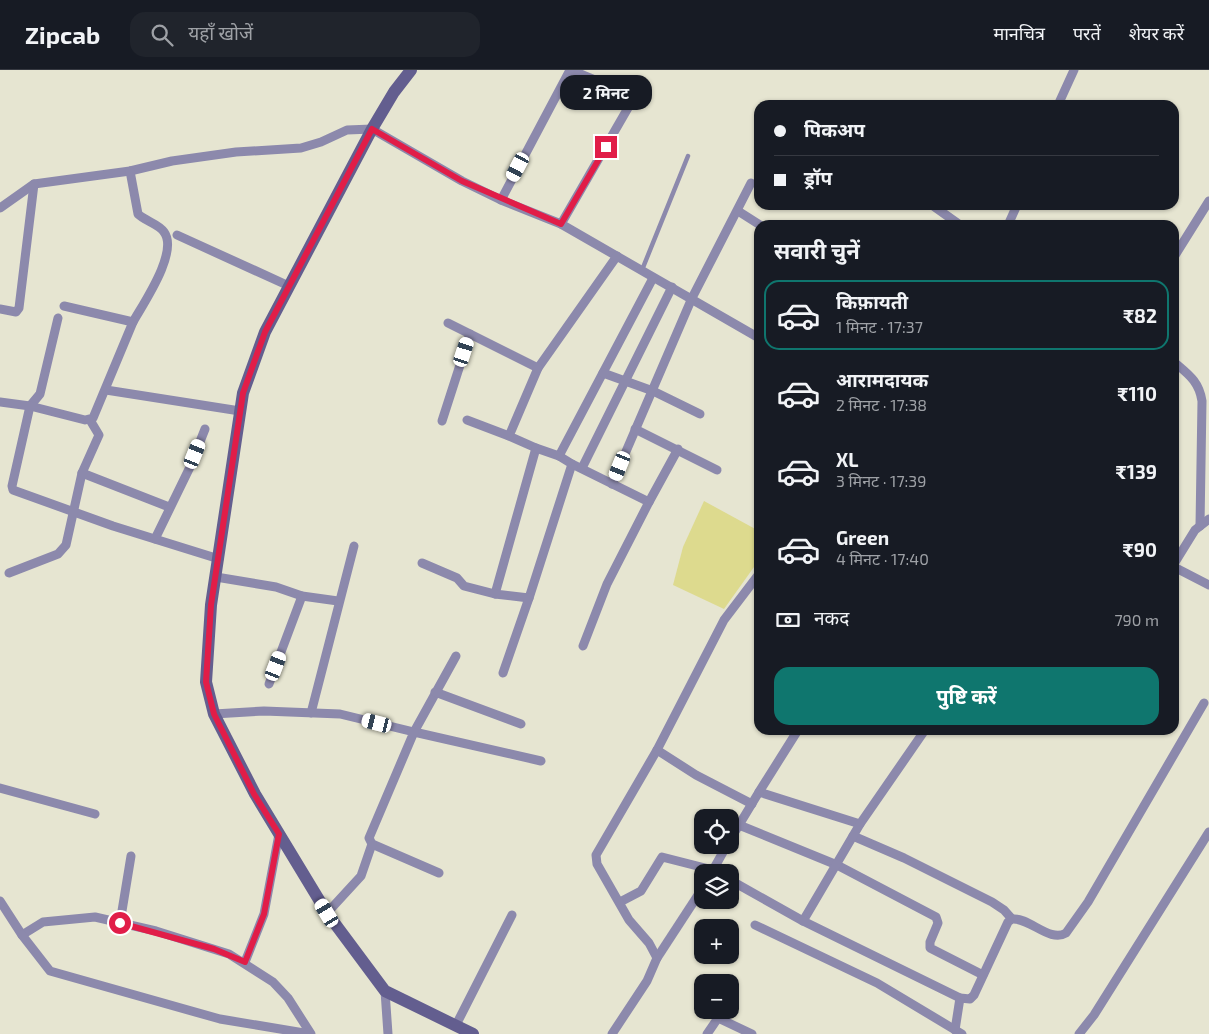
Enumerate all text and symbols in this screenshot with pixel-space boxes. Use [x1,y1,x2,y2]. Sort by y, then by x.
search box [130,12,480,57]
text: Zipcab [25,20,100,49]
icon: search [148,21,176,49]
text: यहाँ खोजें [188,21,253,44]
text: मानचित्र [993,22,1045,44]
text: परतें [1073,22,1101,44]
text: शेयर करें [1129,22,1184,44]
callout: 2 मिनट [560,75,652,110]
text: 2 मिनट [583,83,629,102]
text: पिकअप [804,118,865,141]
route end [595,136,617,158]
car [504,150,531,184]
text: ड्रॉप [804,166,832,189]
text: सवारी चुनें [774,237,860,263]
text: किफ़ायती [836,290,908,313]
icon: car [776,293,821,338]
text: ₹82 [1123,304,1157,327]
text: 1 मिनट · 17:37 [836,317,923,336]
car [452,335,475,369]
text: आरामदायक [836,368,928,391]
icon: car [776,371,821,416]
text: ₹110 [1117,382,1157,405]
text: 2 मिनट · 17:38 [836,395,927,414]
car [182,437,207,471]
text: XL [836,448,858,471]
car [607,449,632,483]
icon: car [776,449,821,494]
text: ₹139 [1116,460,1157,483]
text: 3 मिनट · 17:39 [836,471,926,490]
text: Green [836,526,889,549]
icon: car [776,527,821,572]
text: ₹90 [1123,538,1157,561]
text: 4 मिनट · 17:40 [836,549,929,568]
icon: cash [774,606,802,634]
text: नकद [814,606,849,629]
text: 790 m [1114,610,1159,629]
car [263,649,288,683]
button: पुष्टि करें [774,667,1159,725]
car [360,712,393,734]
map controls [694,809,739,1019]
button: locate [694,809,739,854]
button: layers [694,864,739,909]
car [312,896,341,930]
route start [109,912,131,934]
button: + [694,919,739,964]
button: − [694,974,739,1019]

